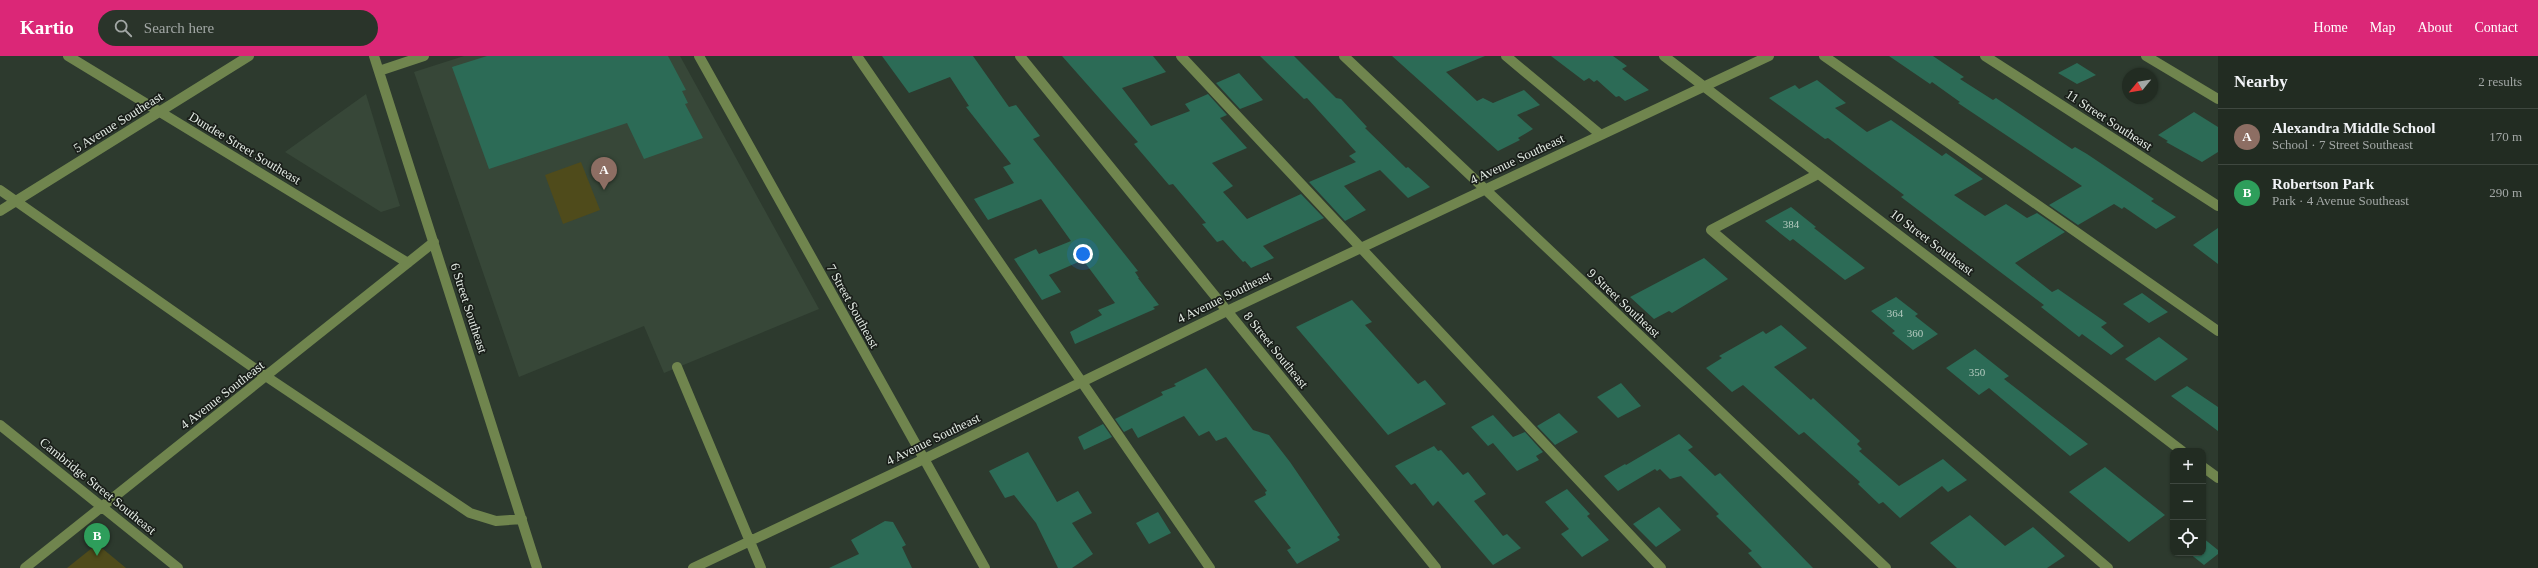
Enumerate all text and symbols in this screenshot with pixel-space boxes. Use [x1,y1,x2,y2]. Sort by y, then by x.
search box [98,10,378,46]
text: Kartio [20,17,74,38]
icon: search [112,17,134,39]
text: Search here [144,20,214,36]
text: Home [2314,20,2348,35]
text: Map [2370,20,2395,35]
text: About [2417,20,2452,35]
text: Contact [2474,20,2518,35]
north arrow [2122,68,2158,104]
text: Nearby [2234,72,2288,91]
text: 2 results [2478,74,2522,89]
street label: 11 Street Southeast [2063,87,2155,154]
street label: 5 Avenue Southeast [71,88,166,155]
street label: Dundee Street Southeast [186,109,304,188]
text: Alexandra Middle School [2272,120,2435,136]
text: A [2242,129,2252,144]
text: 170 m [2489,129,2522,144]
street label: 4 Avenue Southeast [1467,130,1567,187]
text: School · 7 Street Southeast [2272,137,2413,152]
pin: A [591,157,617,190]
text: Robertson Park [2272,176,2374,192]
text: B [2243,185,2251,200]
text: 290 m [2489,185,2522,200]
text: Park · 4 Avenue Southeast [2272,193,2409,208]
street label: 10 Street Southeast [1887,206,1977,278]
house number: 384 [1783,218,1800,230]
your location [1073,244,1093,264]
street label: 6 Street Southeast [447,261,491,355]
street label: 7 Street Southeast [824,261,883,351]
street label: 9 Street Southeast [1585,265,1664,341]
street label: 4 Avenue Southeast [1175,268,1274,326]
house number: 364 [1887,307,1904,319]
street label: 8 Street Southeast [1241,309,1312,391]
house number: 360 [1907,327,1924,339]
street label: 4 Avenue Southeast [177,357,267,432]
house number: 350 [1969,366,1986,378]
street label: 4 Avenue Southeast [884,410,983,468]
street label: Cambridge Street Southeast [37,435,159,538]
map controls [2170,448,2206,556]
button: + [2170,448,2206,484]
button: − [2170,484,2206,520]
button: locate [2170,520,2206,556]
pin: B [84,523,110,556]

